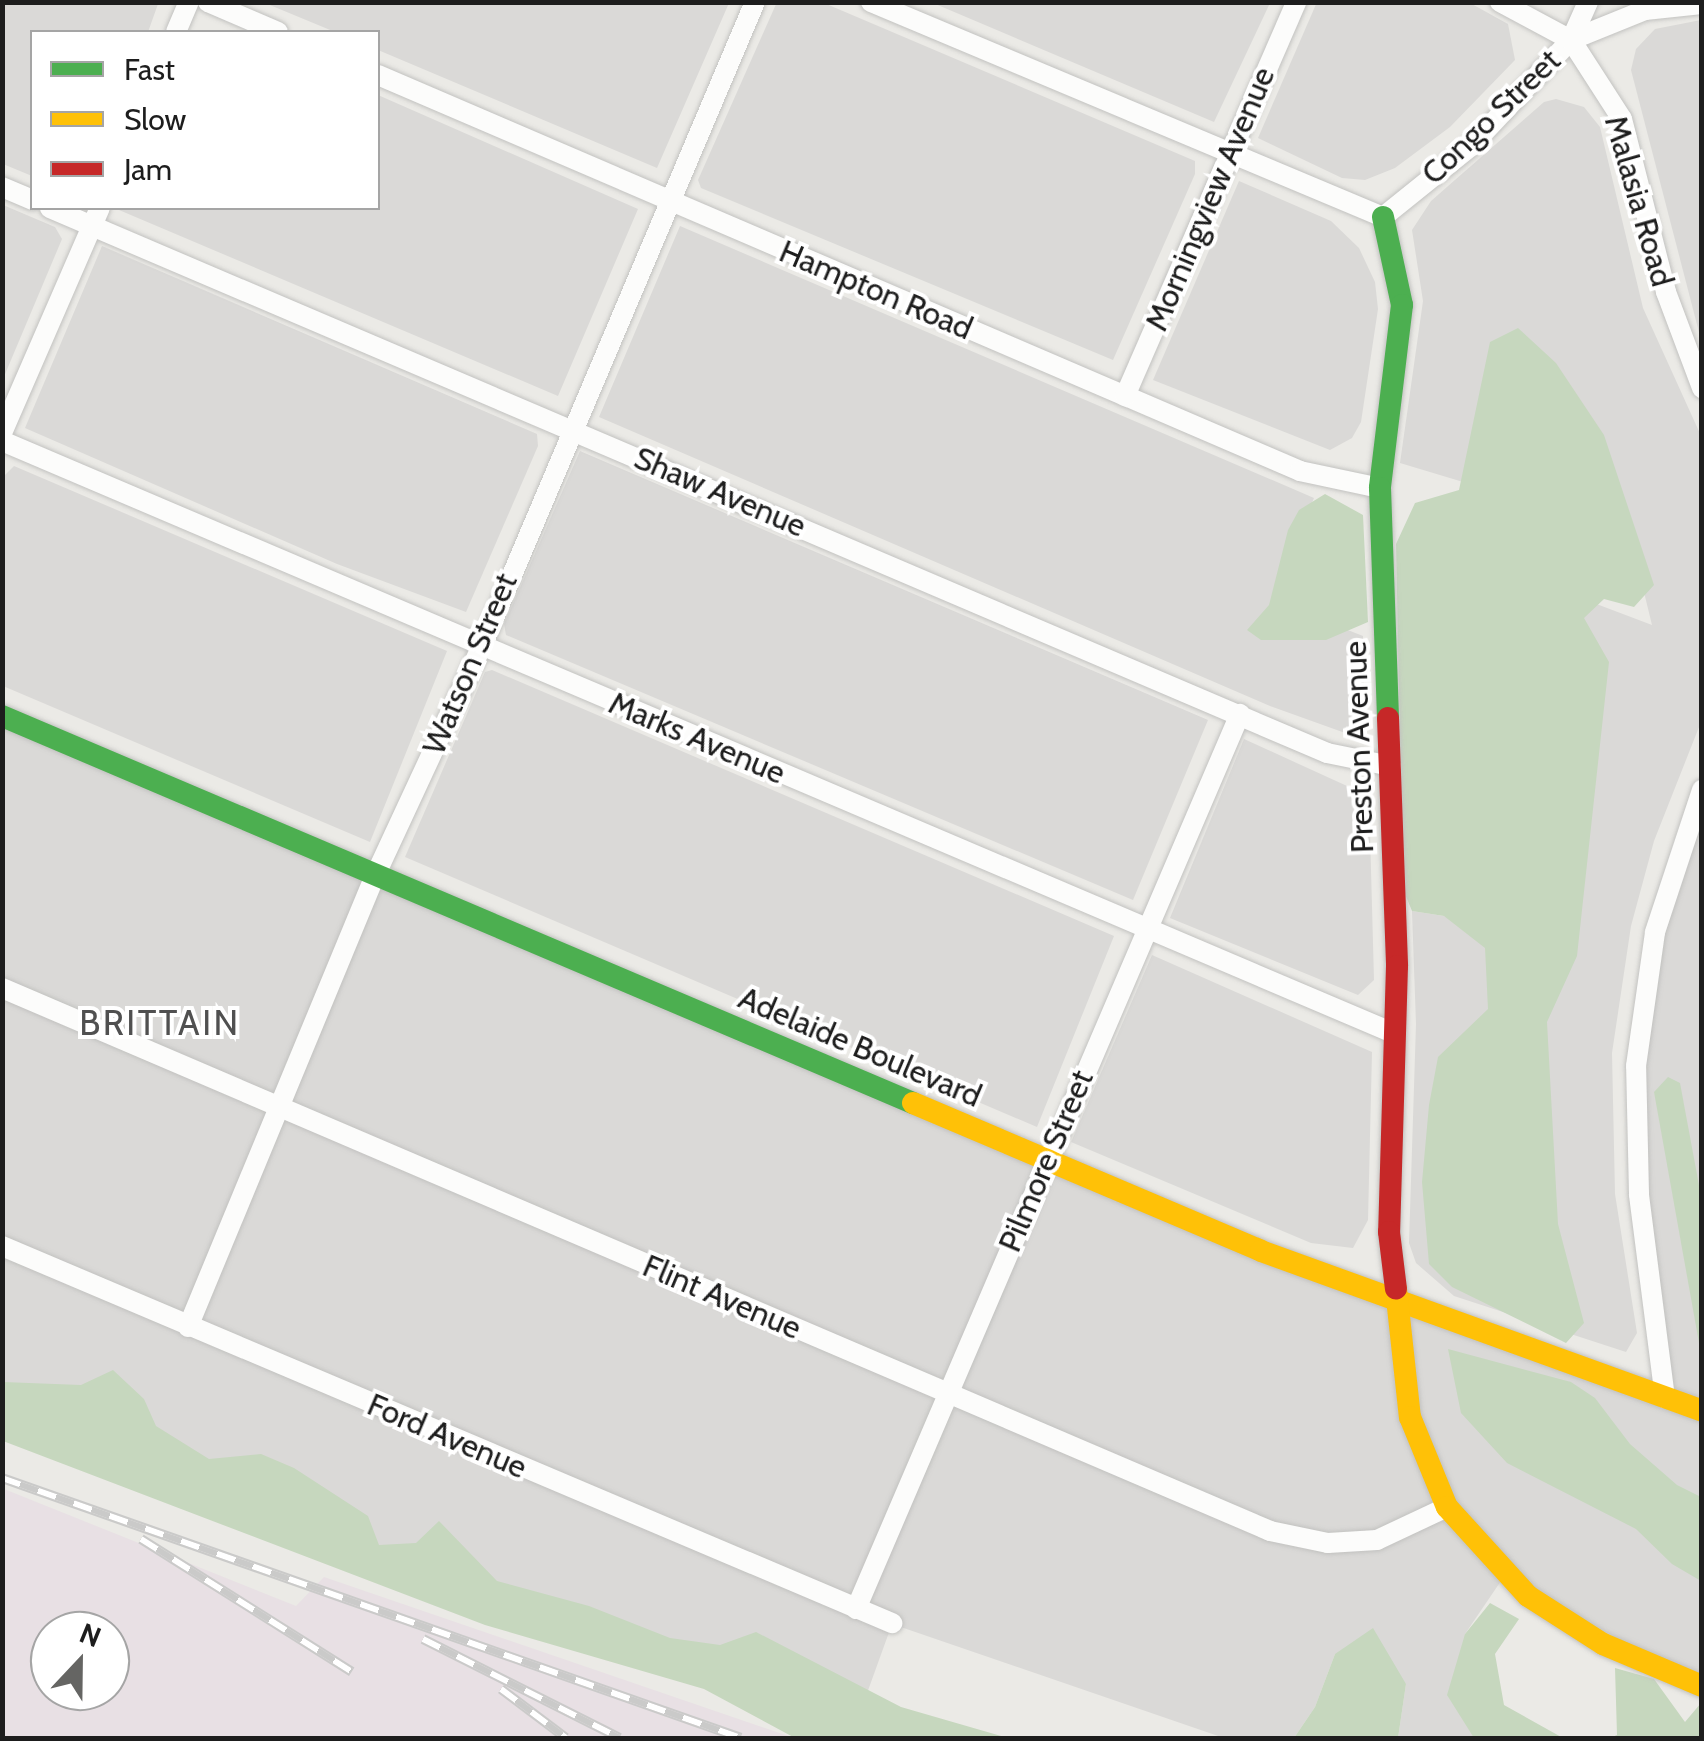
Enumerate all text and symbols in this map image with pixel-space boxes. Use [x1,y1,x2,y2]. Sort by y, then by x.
legend [30,30,380,210]
street label: Congo Street [1414,41,1568,193]
text: Fast [124,51,175,88]
street label: Morningview Avenue [1137,61,1283,337]
text: Slow [124,101,186,138]
street label: Malasia Road [1596,111,1682,291]
text: Jam [124,151,172,188]
street label: Hampton Road [774,232,978,348]
street label: Shaw Avenue [628,439,812,545]
street label: Watson Street [415,568,525,760]
street label: Preston Avenue [1336,640,1382,854]
street label: Marks Avenue [603,684,791,792]
street label: Adelaide Boulevard [733,979,987,1115]
district label: BRITTAIN [79,1002,241,1044]
street label: Pilmore Street [990,1064,1102,1258]
street label: Flint Avenue [637,1246,807,1348]
street label: Ford Avenue [362,1385,532,1487]
north arrow [30,1611,130,1711]
text: N [75,1616,106,1655]

